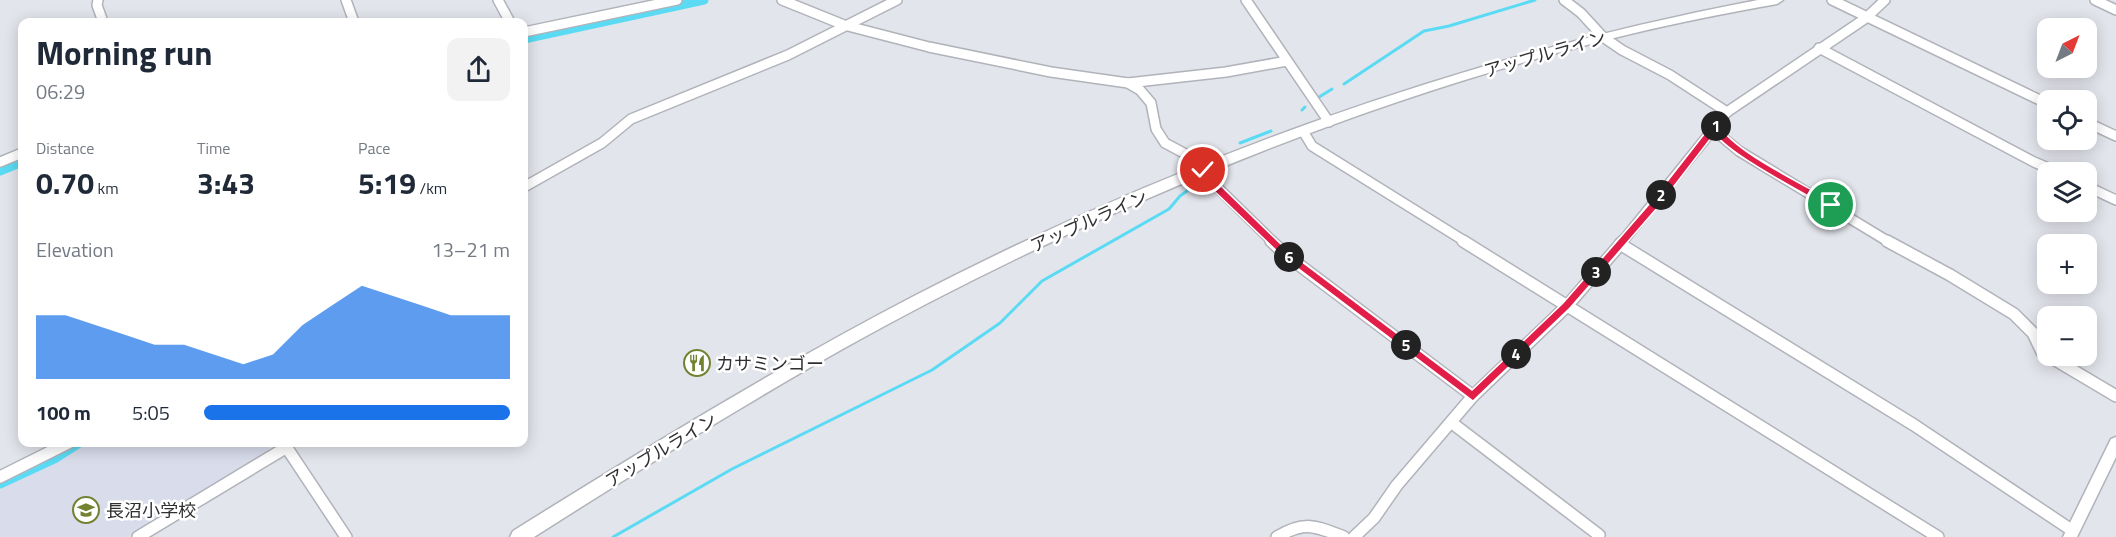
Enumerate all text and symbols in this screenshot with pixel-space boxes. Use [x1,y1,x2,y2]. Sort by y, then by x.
north arrow [2037,18,2097,78]
map controls [2037,18,2097,366]
street label: アップルライン [1481,24,1609,84]
text: Morning run [36,28,213,78]
button: share [447,38,510,101]
text: 06:29 [36,76,85,107]
button: locate [2037,90,2097,150]
pin: 1 [1701,111,1731,141]
text: 1 [1712,114,1720,138]
text: Distance [36,136,94,160]
text: Time [197,136,230,160]
text: Pace [358,136,390,160]
pin [1177,144,1228,195]
icon: check [1186,153,1219,186]
text: 0.70 [36,160,94,206]
text: 3:43 [197,160,255,206]
text: 5:19 [358,160,416,206]
button: layers [2037,162,2097,222]
text: km [94,176,119,200]
text: /km [416,176,447,200]
pin [1805,179,1856,230]
pin: 2 [1646,180,1676,210]
street label: アップルライン [1026,183,1152,259]
text: 2 [1657,183,1665,207]
icon: arrive [1814,188,1847,221]
text: Elevation [36,234,114,265]
text: 13–21 m [431,234,510,265]
button: + [2037,234,2097,294]
pin: 6 [1274,242,1304,272]
text: 6 [1285,245,1293,269]
pin: 3 [1581,257,1611,287]
text: 3 [1592,260,1600,284]
button: − [2037,306,2097,366]
pin: 5 [1391,330,1421,360]
text: 5 [1402,333,1410,357]
pin: 4 [1501,339,1531,369]
text: 4 [1512,342,1520,366]
restaurant icon: カサミンゴー [682,348,712,378]
place label: カサミンゴー [716,350,824,377]
text: 100 m [36,397,91,428]
text: 5:05 [132,397,170,428]
street label: アップルライン [600,406,722,494]
school or university icon: 長沼小学校 [71,495,101,525]
place label: 長沼小学校 [106,497,196,524]

